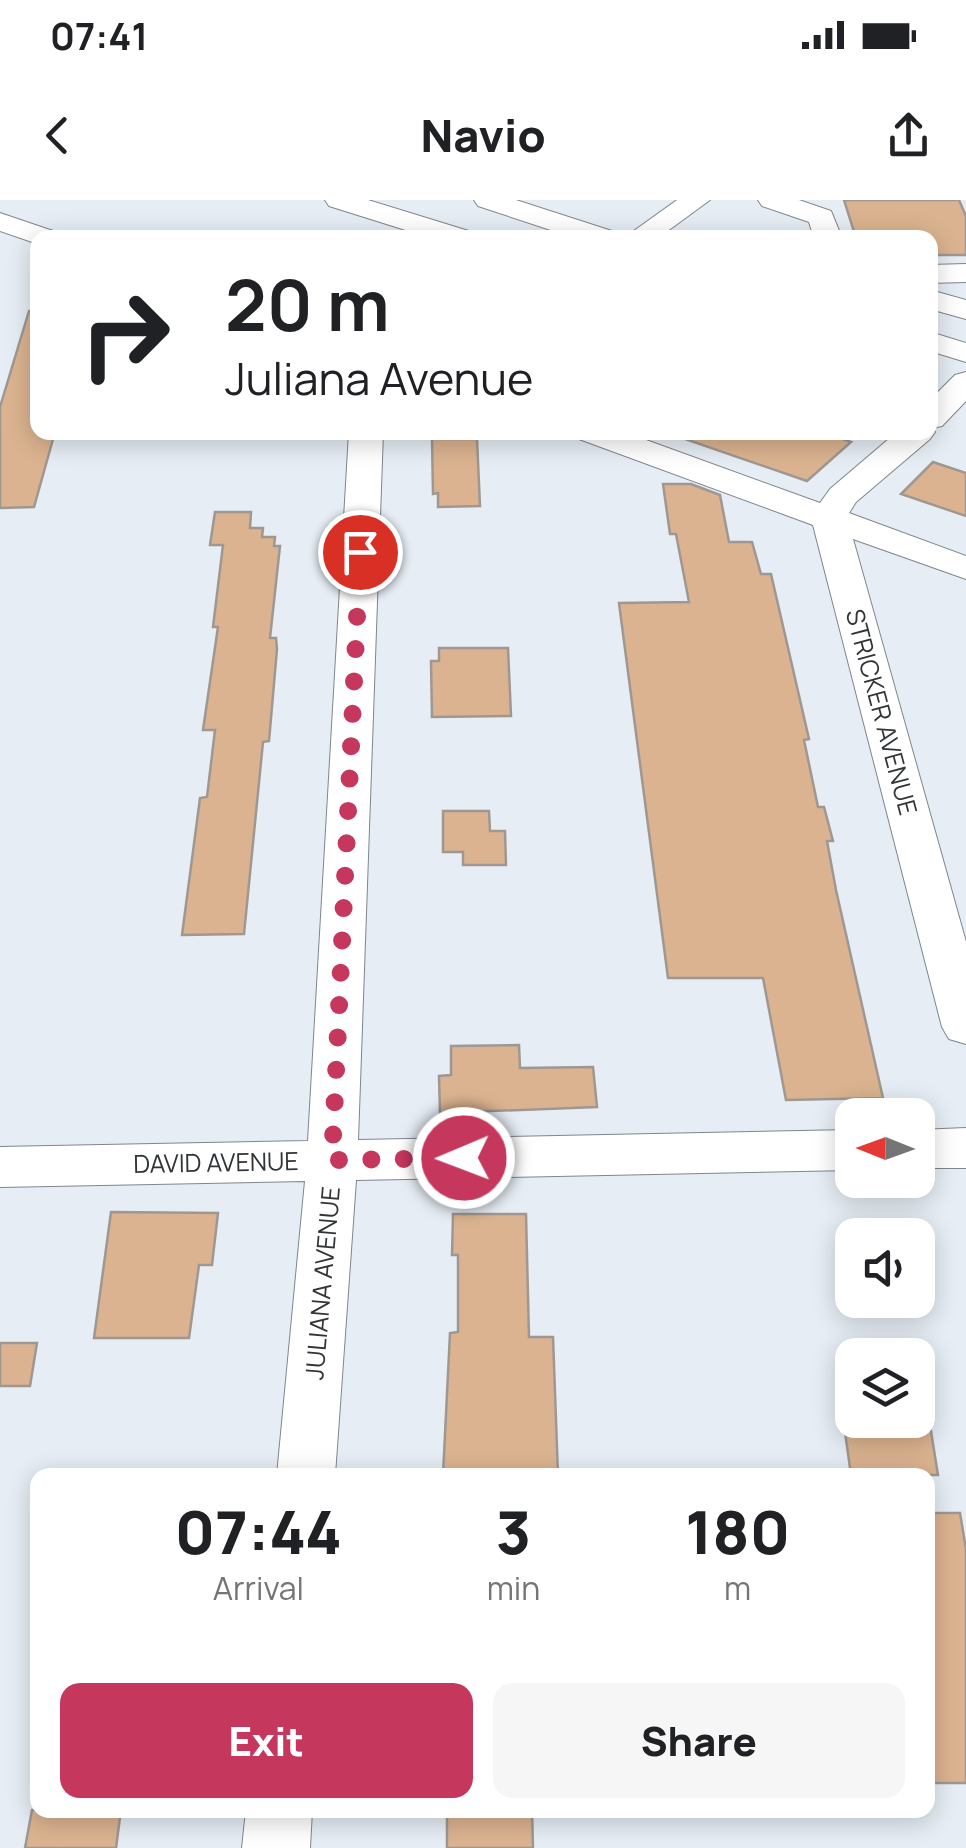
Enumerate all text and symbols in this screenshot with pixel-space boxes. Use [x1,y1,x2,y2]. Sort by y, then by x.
text: 07:41 [50,9,148,61]
text: Navio [420,104,546,166]
icon: back [30,108,85,163]
icon: share [881,108,936,163]
text: 20 m [225,256,390,352]
icon: right [60,270,190,400]
text: Juliana Avenue [225,347,533,409]
pin [318,510,403,595]
icon: arrive [333,525,388,580]
street label: STRICKER AVENUE [838,605,926,819]
north arrow [835,1098,935,1198]
map controls [835,1098,935,1438]
position arrow [412,1106,516,1210]
street label: DAVID AVENUE [133,1143,299,1181]
street label: JULIANA AVENUE [296,1185,348,1381]
button: sound [835,1218,935,1318]
button: layers [835,1338,935,1438]
text: 07:44 [175,1490,342,1572]
text: 3 [496,1490,531,1572]
text: 180 [685,1490,790,1572]
text: Arrival [213,1566,304,1610]
text: min [487,1566,540,1610]
text: m [724,1566,751,1610]
button: Exit [60,1683,473,1798]
button: Share [493,1683,905,1798]

